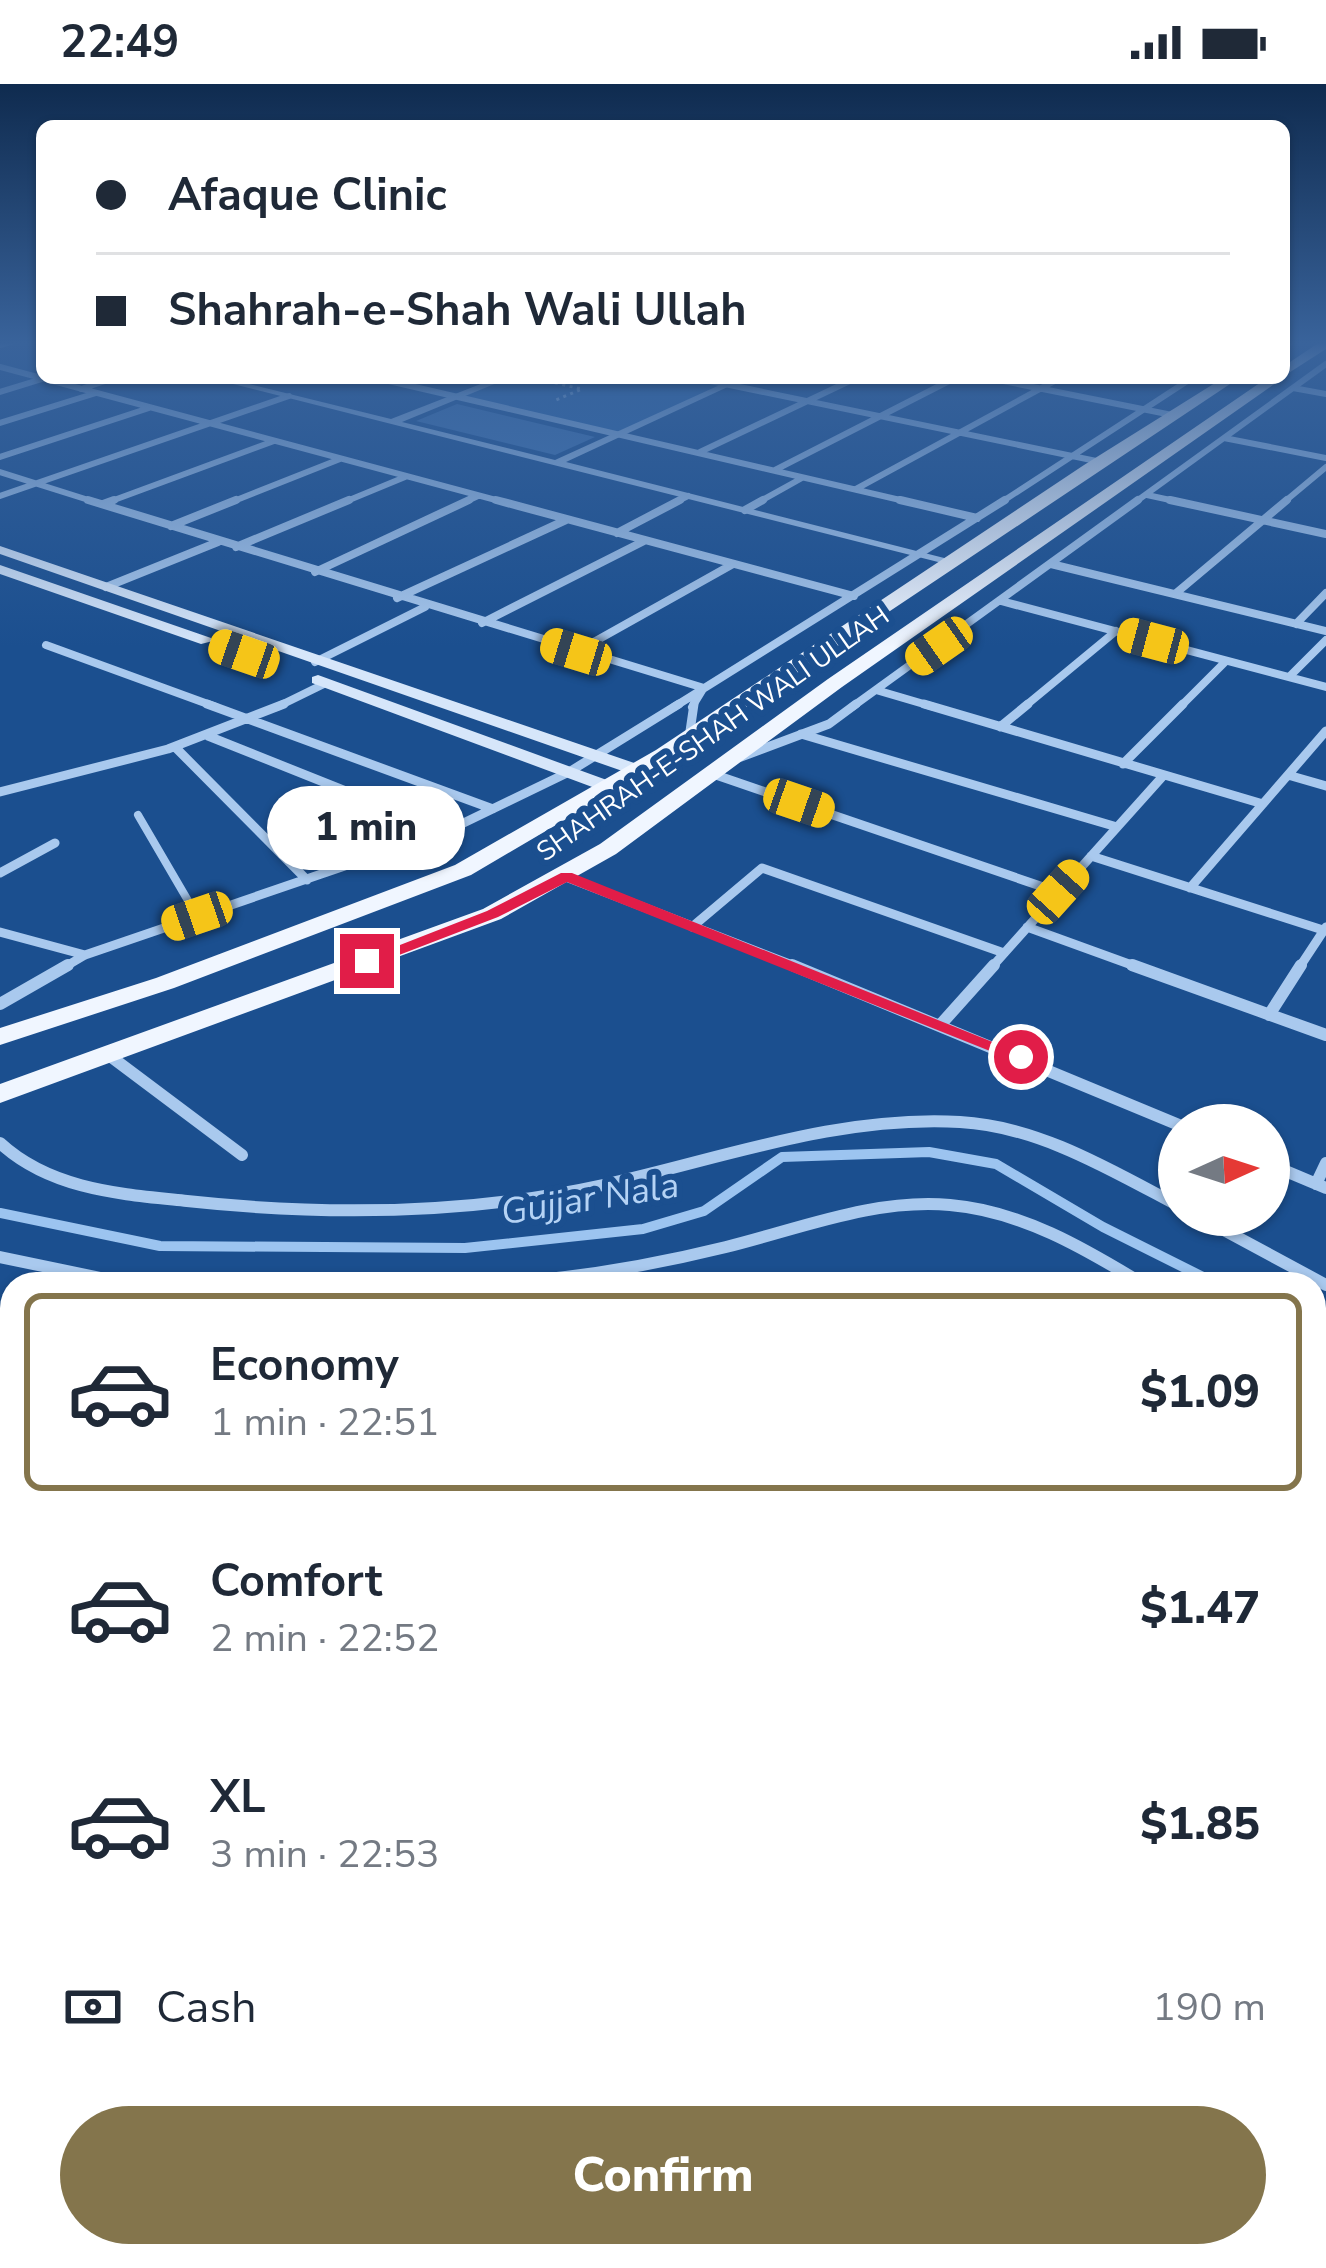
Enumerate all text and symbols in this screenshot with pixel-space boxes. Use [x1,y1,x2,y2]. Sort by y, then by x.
text: 22:49 [60,12,179,73]
text: Afaque Clinic [168,165,447,226]
text: Shahrah-e-Shah Wali Ullah [168,280,746,341]
street label: SHAHRAH-E-SHAH WALI ULLAH [529,598,897,870]
car [899,611,979,681]
car [1114,614,1192,668]
car [536,624,616,680]
car [204,625,284,683]
car [759,774,839,832]
callout: 1 min [268,787,466,871]
text: 1 min [315,801,417,854]
car [1021,853,1095,931]
car [157,887,237,945]
route end [340,934,394,988]
route start [994,1030,1048,1084]
north arrow [1158,1104,1290,1236]
map controls [1158,1104,1290,1236]
water label: Gujjar Nala [497,1161,683,1237]
text: Economy [210,1335,399,1396]
icon: car [66,1338,174,1446]
text: $1.09 [1140,1362,1260,1423]
text: 1 min · 22:51 [210,1396,439,1449]
text: Comfort [210,1551,382,1612]
icon: car [66,1554,174,1662]
text: $1.47 [1140,1578,1260,1639]
text: 2 min · 22:52 [210,1612,439,1665]
text: XL [210,1767,266,1828]
icon: car [66,1770,174,1878]
text: $1.85 [1140,1794,1260,1855]
text: 3 min · 22:53 [210,1828,439,1881]
icon: cash [60,1974,126,2040]
text: Cash [156,1977,257,2038]
text: 190 m [1152,1981,1266,2034]
button: Confirm [60,2106,1266,2244]

